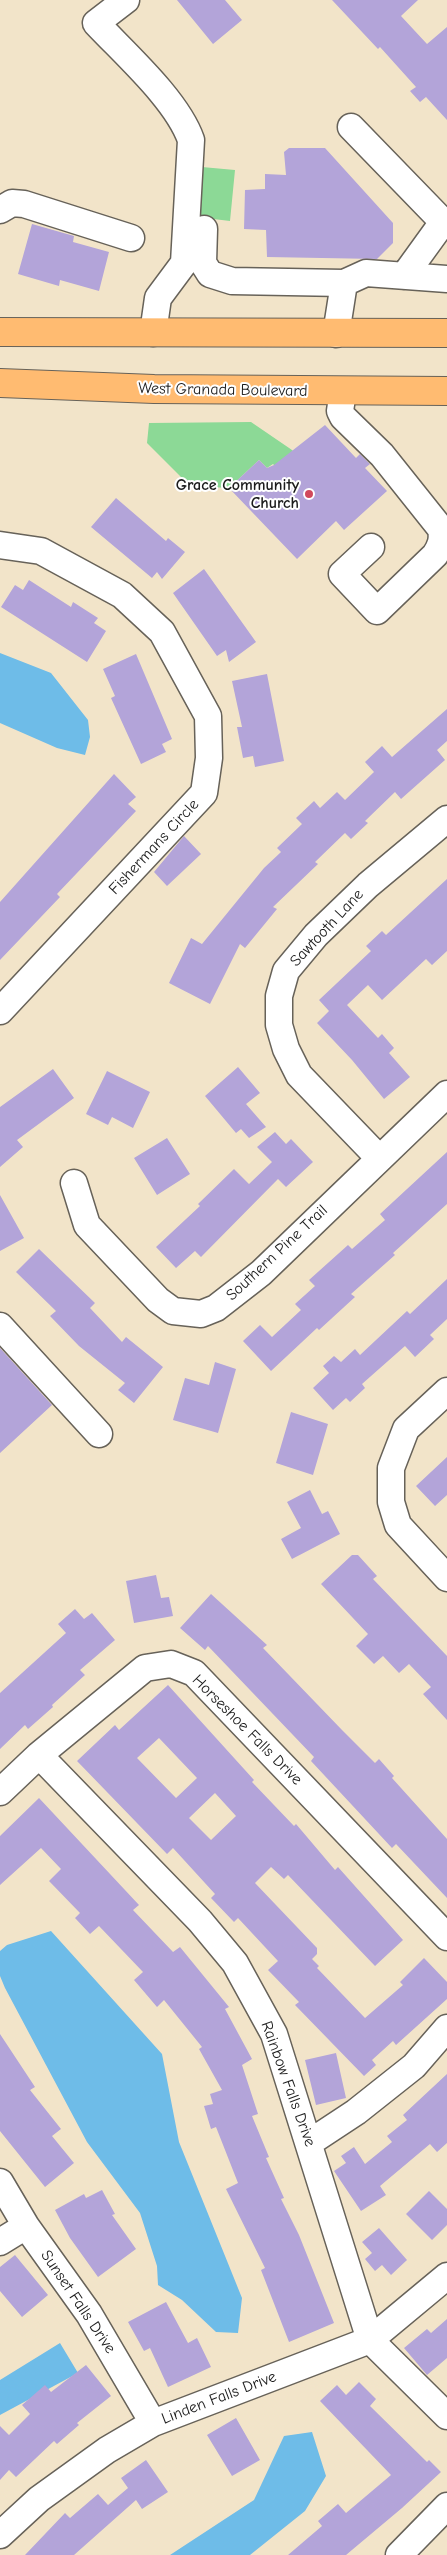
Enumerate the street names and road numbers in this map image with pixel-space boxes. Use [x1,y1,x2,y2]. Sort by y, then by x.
street label: West Granada Boulevard [138,379,308,401]
street label: Fishermans Circle [105,795,203,899]
street label: Sawtooth Lane [286,885,368,971]
street label: Southern Pine Trail [222,1201,332,1305]
street label: Horseshoe Falls Drive [188,1671,306,1789]
street label: Rainbow Falls Drive [256,2019,320,2149]
street label: Sunset Falls Drive [36,2247,120,2357]
street label: Linden Falls Drive [159,2367,279,2429]

